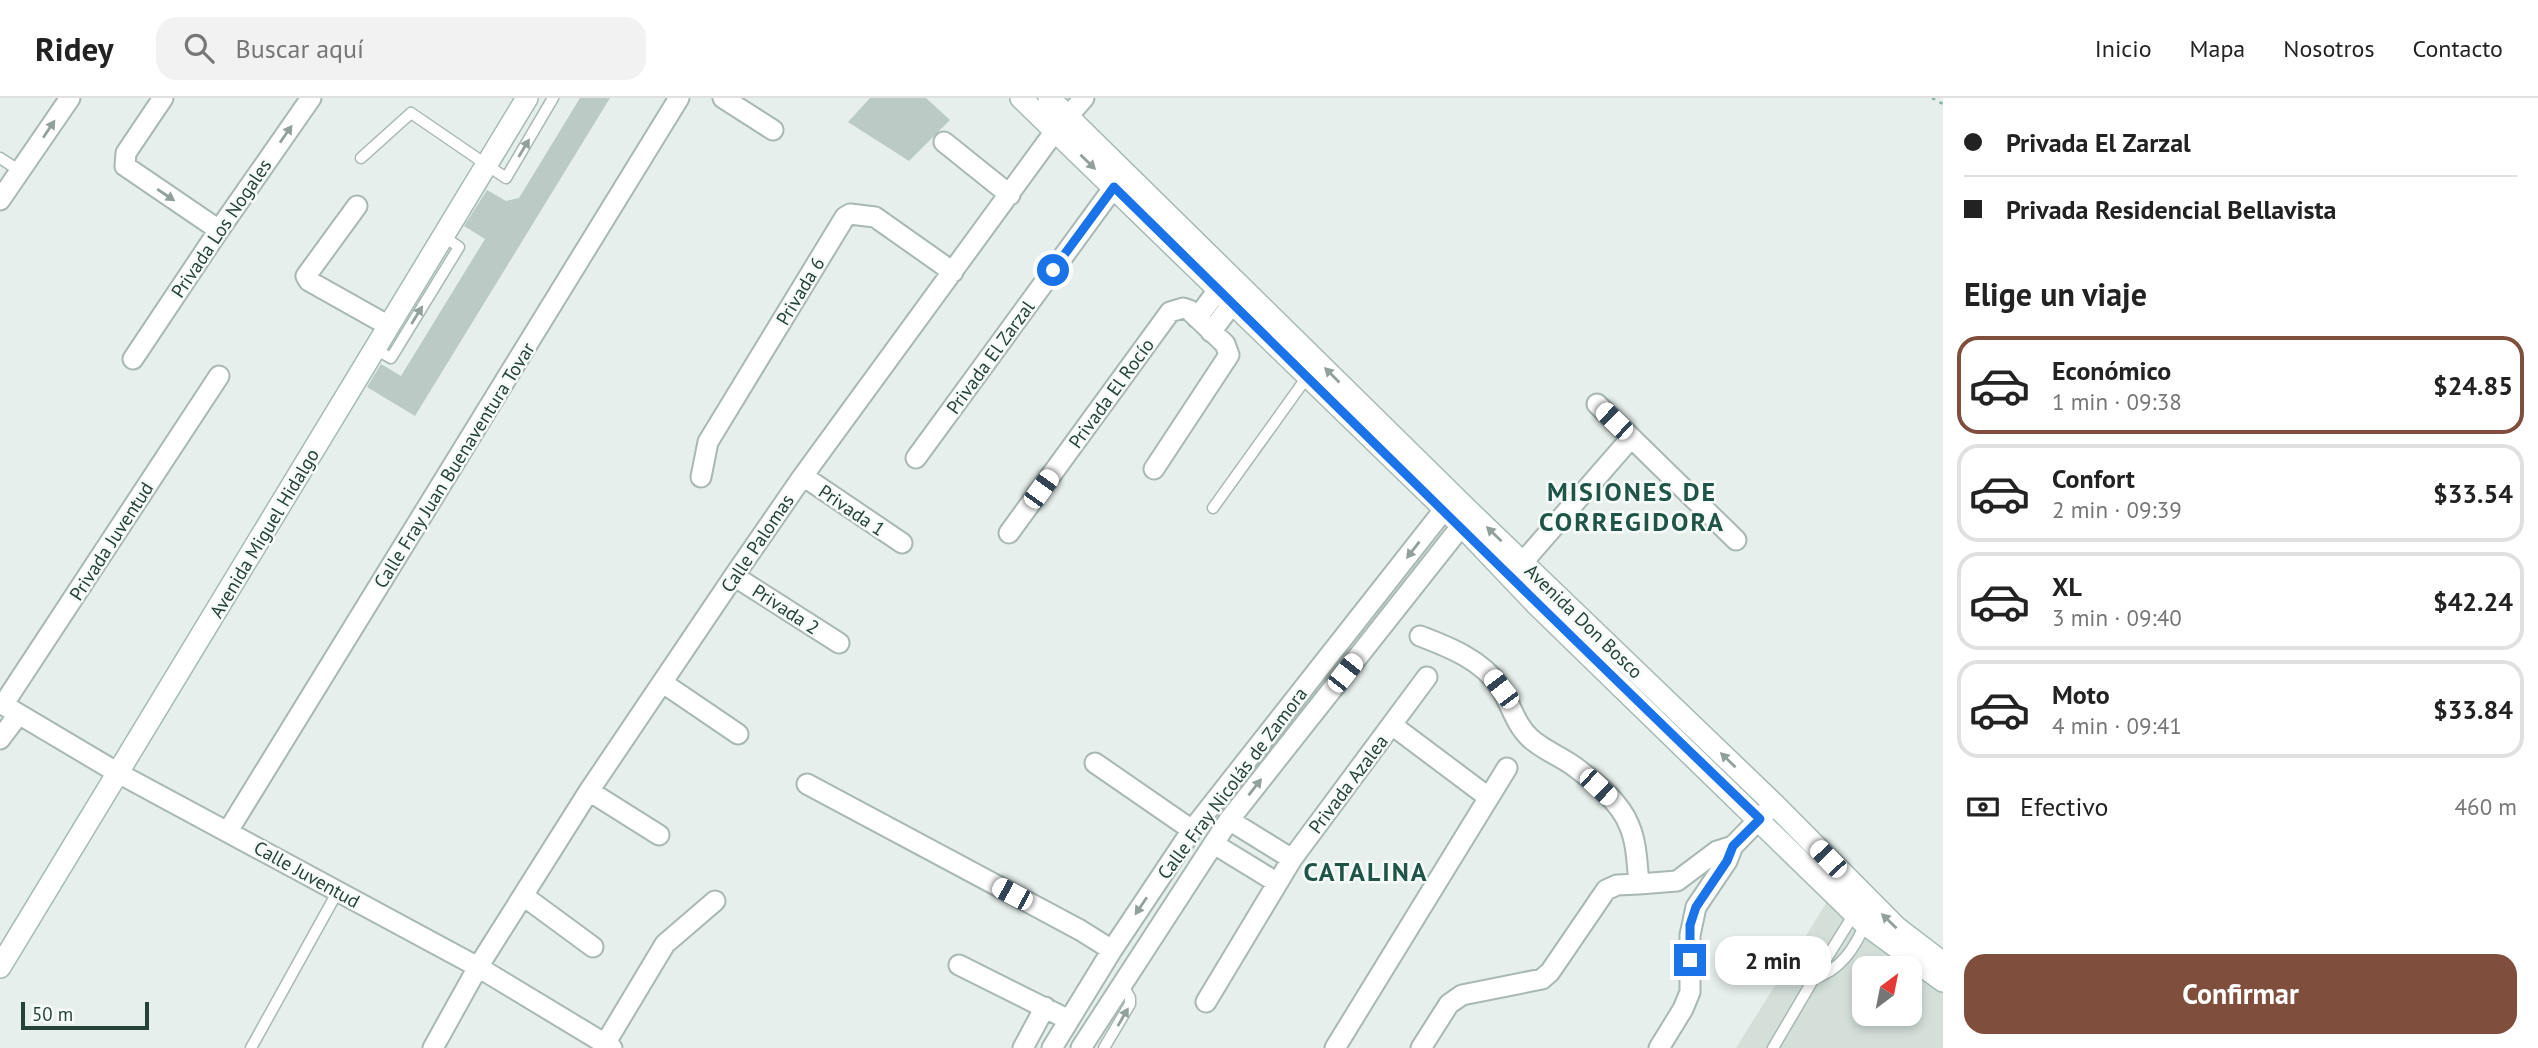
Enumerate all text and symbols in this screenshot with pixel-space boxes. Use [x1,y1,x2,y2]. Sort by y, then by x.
search box [156,17,646,80]
text: Ridey [35,27,114,70]
icon: search [180,29,218,67]
text: Buscar aquí [236,32,364,65]
text: Inicio [2095,33,2152,64]
text: Mapa [2190,33,2245,64]
text: Nosotros [2283,33,2375,64]
text: Contacto [2413,33,2503,64]
one-way arrow [42,120,56,138]
one-way arrow [279,125,293,143]
text: Privada El Zarzal [2006,126,2191,159]
one-way arrow [518,139,530,158]
street label: Privada Los Nogales [166,154,276,302]
one-way arrow [1079,154,1096,170]
one-way arrow [156,188,176,201]
text: Privada Residencial Bellavista [2006,193,2336,226]
street label: Privada 6 [770,253,830,329]
route start [1037,254,1069,286]
text: Elige un viaje [1964,273,2147,315]
street label: Privada El Zarzal [941,295,1039,418]
one-way arrow [411,306,423,325]
street label: Privada El Rocío [1063,333,1159,453]
street label: Calle Fray Juan Buenaventura Tovar [368,337,540,592]
icon: car [1968,354,2031,417]
text: Económico [2052,354,2171,387]
one-way arrow [1323,366,1340,383]
text: $24.85 [2433,369,2513,402]
text: 1 min · 09:38 [2052,387,2182,416]
car [1592,399,1637,443]
street label: Avenida Miguel Hidalgo [204,444,324,622]
icon: car [1968,462,2031,525]
text: Confort [2052,462,2135,495]
car [1021,466,1062,512]
district label: MISIONES DE CORREGIDORA [1539,475,1725,538]
street label: Privada Juventud [64,477,158,605]
text: $33.54 [2433,477,2513,510]
street label: Privada 1 [814,479,890,541]
street label: Calle Palomas [715,489,799,597]
text: 2 min · 09:39 [2052,495,2182,524]
one-way arrow [1486,527,1503,543]
one-way arrow [1407,541,1421,559]
street label: Avenida Don Bosco [1520,559,1648,683]
icon: car [1968,570,2031,633]
text: XL [2052,570,2082,603]
street label: Privada 2 [748,578,824,640]
text: $42.24 [2433,585,2513,618]
text: 3 min · 09:40 [2052,603,2182,632]
car [1324,650,1367,696]
car [1480,666,1523,712]
icon: car [1968,678,2031,741]
text: Moto [2052,678,2110,711]
street label: Calle Fray Nicolás de Zamora [1152,682,1312,884]
text: $33.84 [2433,693,2513,726]
text: 4 min · 09:41 [2052,711,2182,740]
street label: Privada Azalea [1303,730,1393,838]
one-way arrow [1720,751,1737,768]
car [1576,765,1621,809]
one-way arrow [1247,779,1262,797]
icon: cash [1964,788,2002,826]
text: Efectivo [2020,790,2109,823]
text: 460 m [2455,792,2517,821]
street label: Calle Juventud [250,835,364,913]
car [1806,837,1851,881]
district label: CATALINA [1303,855,1429,888]
car [989,875,1036,913]
one-way arrow [1135,896,1148,916]
one-way arrow [1881,912,1898,929]
callout: 2 min [1714,936,1830,984]
route end [1674,944,1706,976]
text: 2 min [1745,946,1801,975]
button: Confirmar [1964,954,2517,1034]
north arrow [1852,956,1922,1026]
map controls [1852,956,1922,1026]
scale bar [21,999,149,1031]
text: 50 m [32,1002,73,1026]
one-way arrow [1117,1007,1129,1026]

